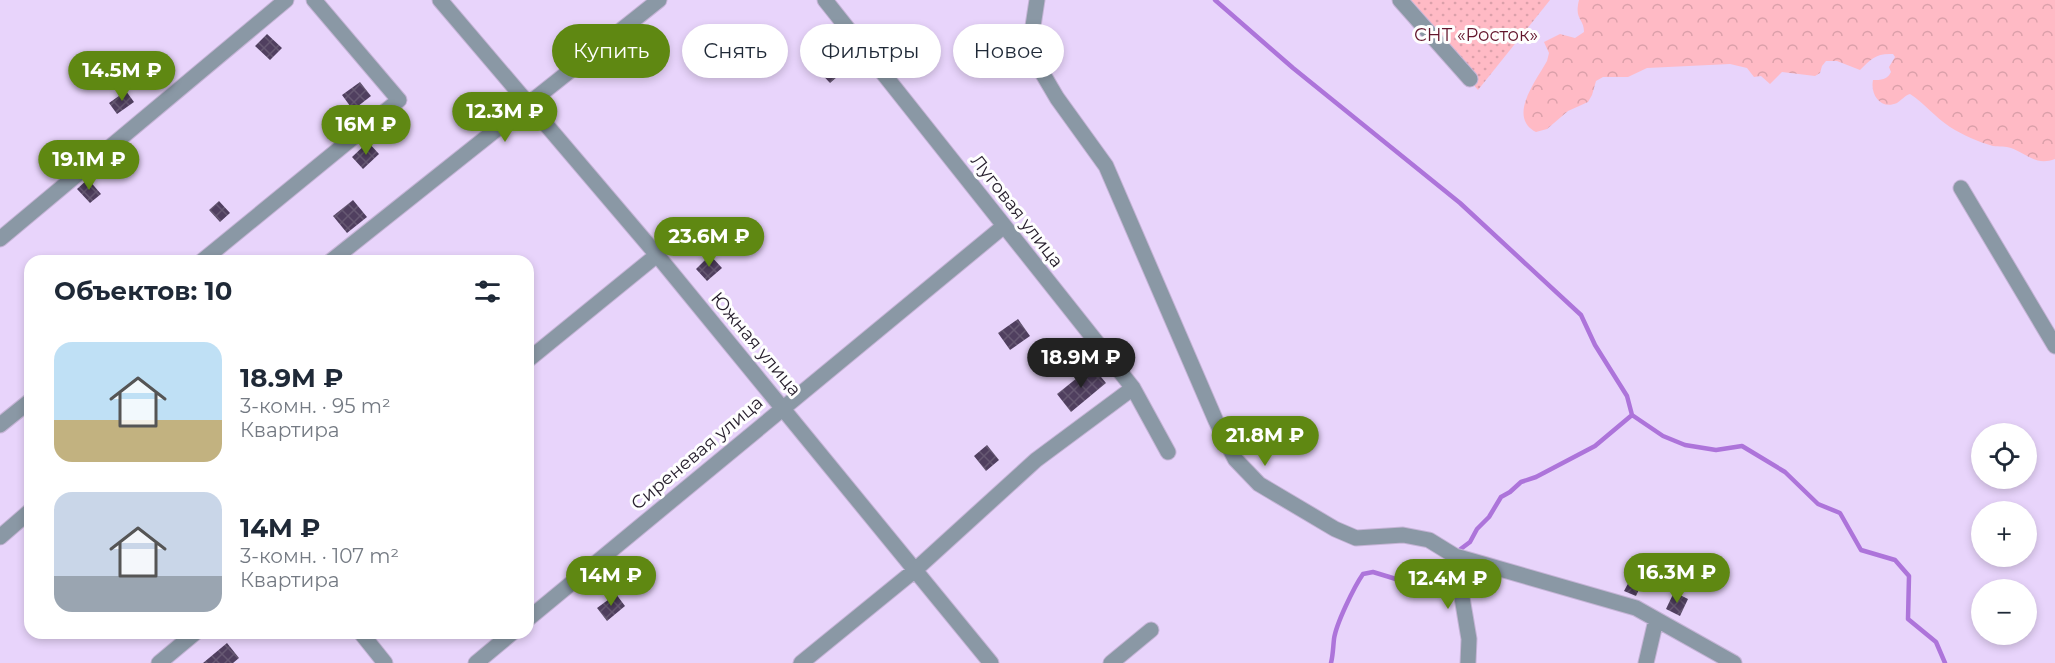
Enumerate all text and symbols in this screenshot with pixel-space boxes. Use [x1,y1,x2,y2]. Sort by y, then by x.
chip: Купить [552,24,670,78]
chip: Снять [682,24,788,78]
chip: Фильтры [800,24,941,78]
chip: Новое [953,24,1064,78]
park label: СНТ «Росток» [1414,24,1538,46]
pin: 14.5M ₽ [67,51,177,102]
text: 14.5M ₽ [82,58,162,82]
pin: 12.3M ₽ [450,92,560,143]
text: 12.3M ₽ [466,99,544,123]
pin: 16M ₽ [324,105,408,156]
text: 16M ₽ [336,112,396,136]
pin: 19.1M ₽ [34,140,144,191]
text: 19.1M ₽ [52,147,126,171]
street label: Луговая улица [966,150,1068,272]
pin: 23.6M ₽ [654,217,764,268]
text: 23.6M ₽ [668,224,750,248]
text: Объектов: 10 [54,275,232,307]
icon: filters [471,275,504,308]
street label: Южная улица [706,288,806,400]
pin: 18.9M ₽ [1026,338,1136,389]
text: 18.9M ₽ [1041,345,1121,369]
text: 18.9M ₽ [240,362,343,394]
icon: home [102,366,174,438]
street label: Сиреневая улица [627,391,767,515]
text: 3-комн. · 95 m² [240,394,391,418]
pin: 21.8M ₽ [1210,416,1320,467]
text: Квартира [240,418,340,442]
text: 21.8M ₽ [1226,423,1304,447]
map controls [1971,423,2037,645]
button: locate [1971,423,2037,489]
button: + [1971,501,2037,567]
text: 14M ₽ [240,512,320,544]
icon: home [102,516,174,588]
text: 3-комн. · 107 m² [240,544,399,568]
pin: 16.3M ₽ [1622,553,1732,604]
pin: 14M ₽ [569,556,653,607]
pin: 12.4M ₽ [1393,559,1503,610]
text: 16.3M ₽ [1638,560,1716,584]
text: 14M ₽ [580,563,642,587]
text: 12.4M ₽ [1408,566,1488,590]
text: Квартира [240,568,340,592]
button: − [1971,579,2037,645]

